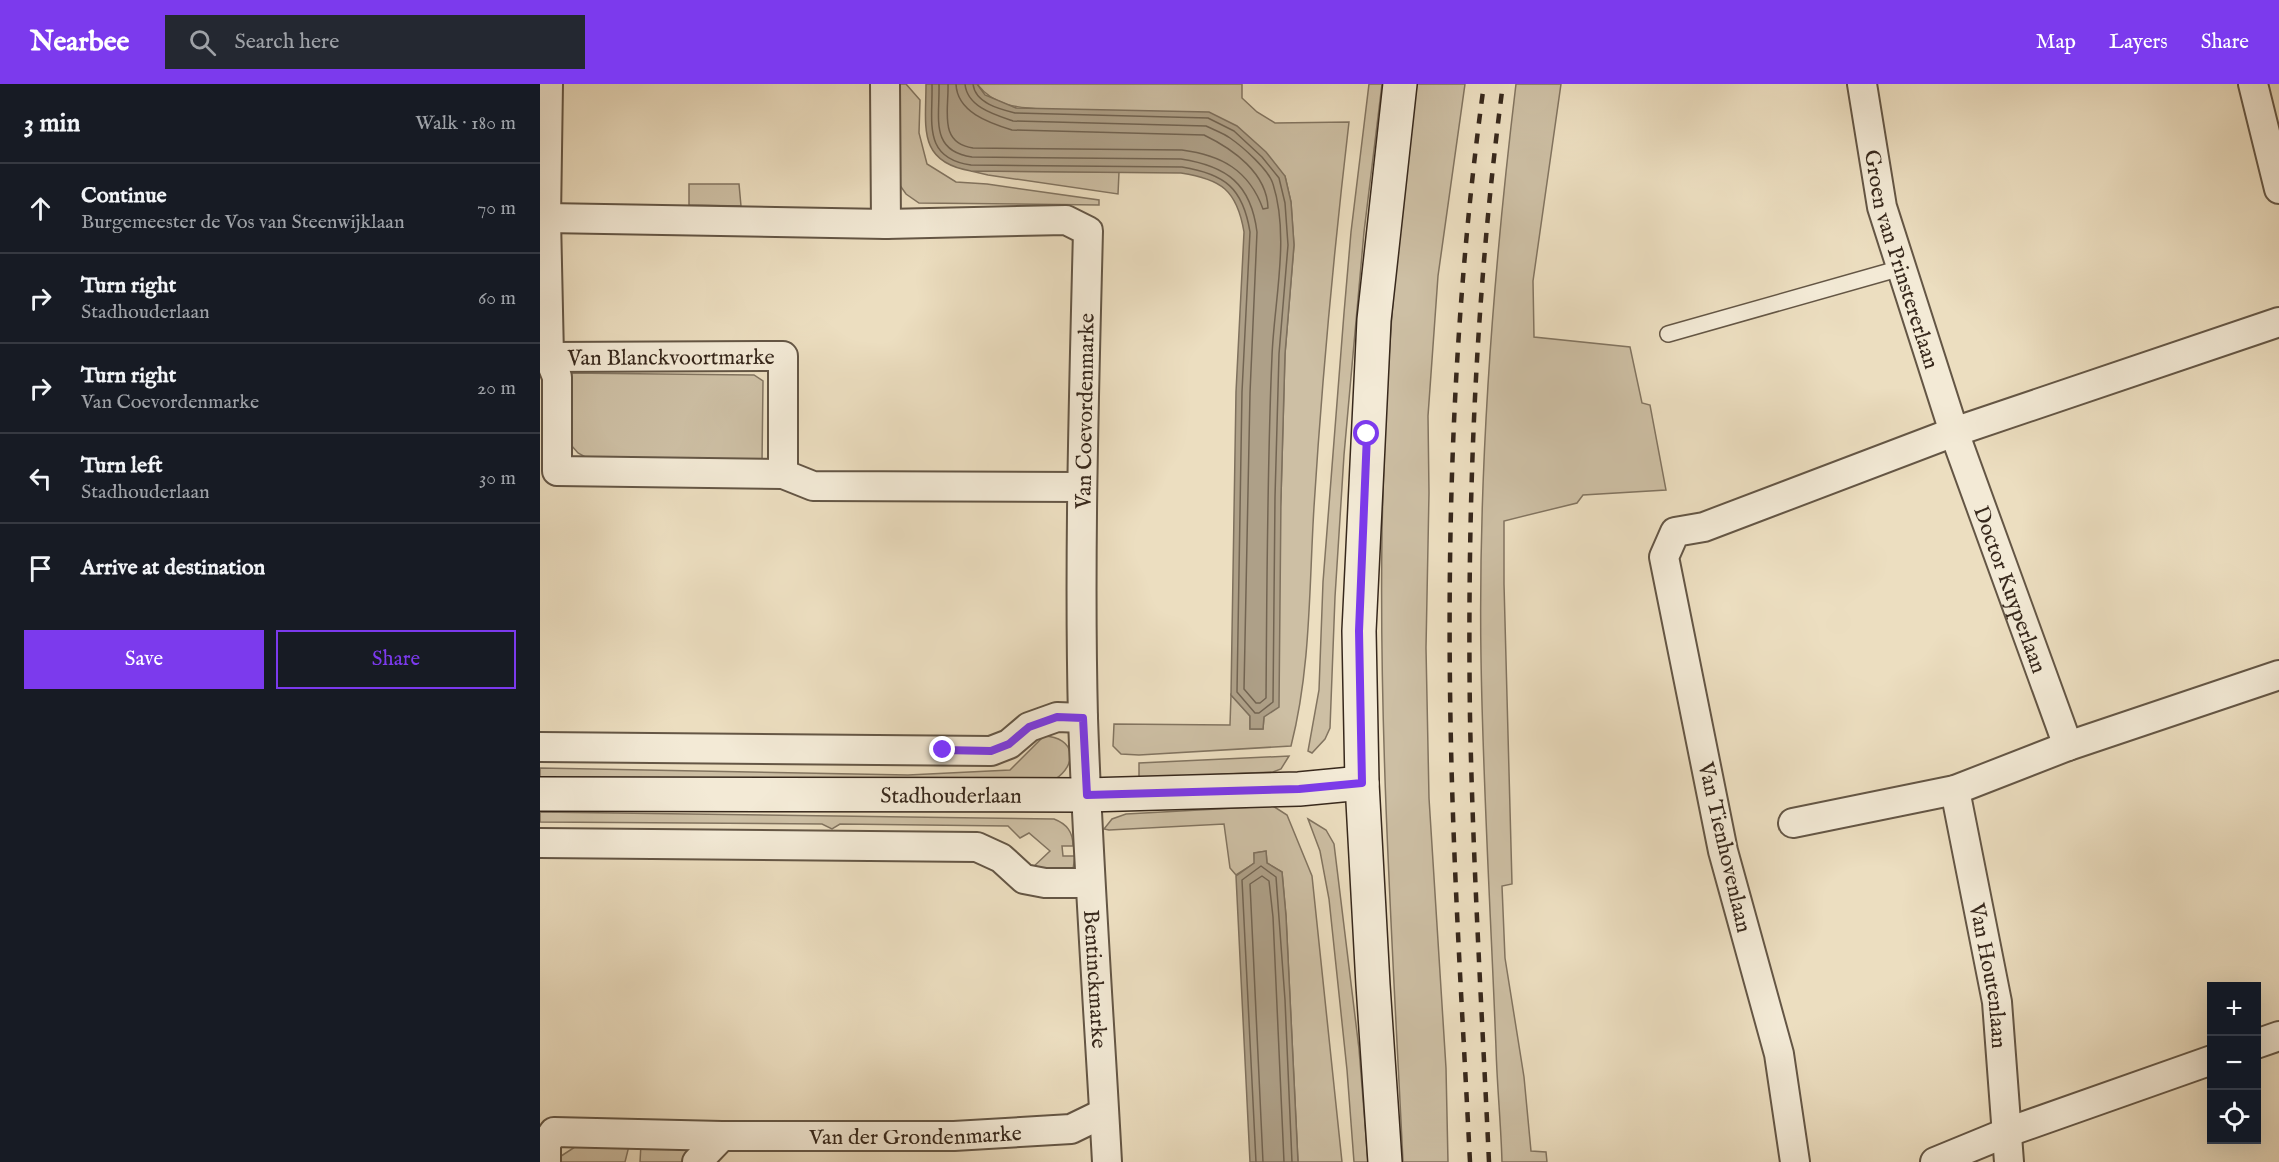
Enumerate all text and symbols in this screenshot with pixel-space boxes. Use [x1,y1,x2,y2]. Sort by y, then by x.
search box [165,15,585,69]
text: Nearbee [30,25,129,60]
icon: search [186,26,219,59]
text: Search here [234,28,339,56]
text: Map [2036,29,2076,56]
text: Layers [2109,29,2168,56]
text: Share [2201,29,2249,56]
text: 3 min [24,107,80,140]
text: Walk · 180 m [415,111,516,136]
street label: Groen van Prinstererlaan [1857,148,1945,373]
text: Continue [81,182,167,210]
icon: ahead [24,192,57,225]
text: 70 m [477,196,516,221]
text: Burgemeester de Vos van Steenwijklaan [81,210,405,235]
text: Turn right [81,272,176,300]
icon: right [24,282,57,315]
text: 60 m [478,286,516,311]
text: Stadhouderlaan [81,300,210,325]
street label: Van Coevordenmarke [1070,313,1102,510]
street label: Van Blanckvoortmarke [566,344,775,373]
text: Turn right [81,362,176,390]
icon: right [24,372,57,405]
text: 20 m [477,376,516,401]
text: Van Coevordenmarke [81,390,259,415]
route start [1353,420,1379,446]
text: Turn left [81,452,163,480]
icon: left [24,462,57,495]
text: 30 m [479,466,516,491]
text: Stadhouderlaan [81,480,210,505]
street label: Doctor Kuyperlaan [1966,502,2052,678]
icon: arrive [24,552,57,585]
text: Arrive at destination [81,554,265,582]
button: Save [24,630,264,689]
button: Share [276,630,516,689]
route end [929,736,955,762]
street label: Van Tienhovenlaan [1691,758,1757,936]
street label: Stadhouderlaan [880,783,1022,811]
street label: Van Houtenlaan [1962,900,2012,1050]
street label: Bentinckmarke [1076,909,1112,1049]
map controls [2207,982,2261,1144]
button: + [2207,982,2261,1036]
button: − [2207,1036,2261,1090]
button: locate [2207,1090,2261,1144]
street label: Van der Grondenmarke [808,1120,1023,1152]

